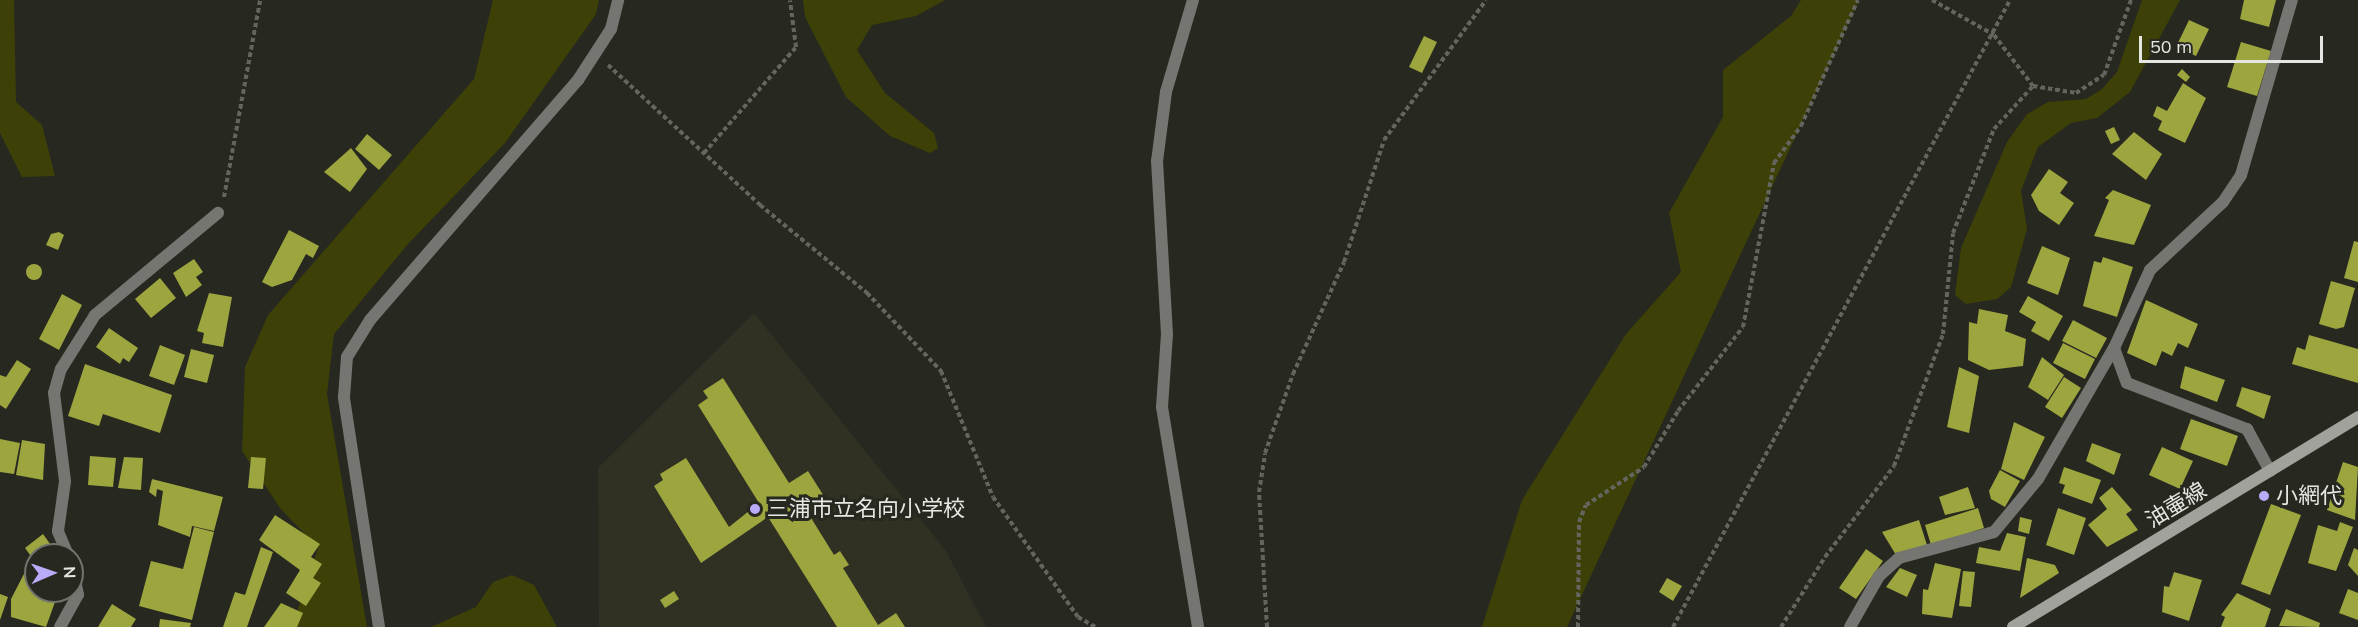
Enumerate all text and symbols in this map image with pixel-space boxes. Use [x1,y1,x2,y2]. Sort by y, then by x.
scale bar [2142,24,2326,62]
text: 50 m [2150,35,2192,58]
street label: 油壷線 [2141,477,2211,533]
place label: 小網代 [2276,483,2342,509]
marker: 小網代 [2257,489,2271,503]
place label: 三浦市立名向小学校 [767,496,965,522]
marker: 三浦市立名向小学校 [748,502,762,516]
north arrow [24,543,84,603]
text: N [60,566,80,579]

